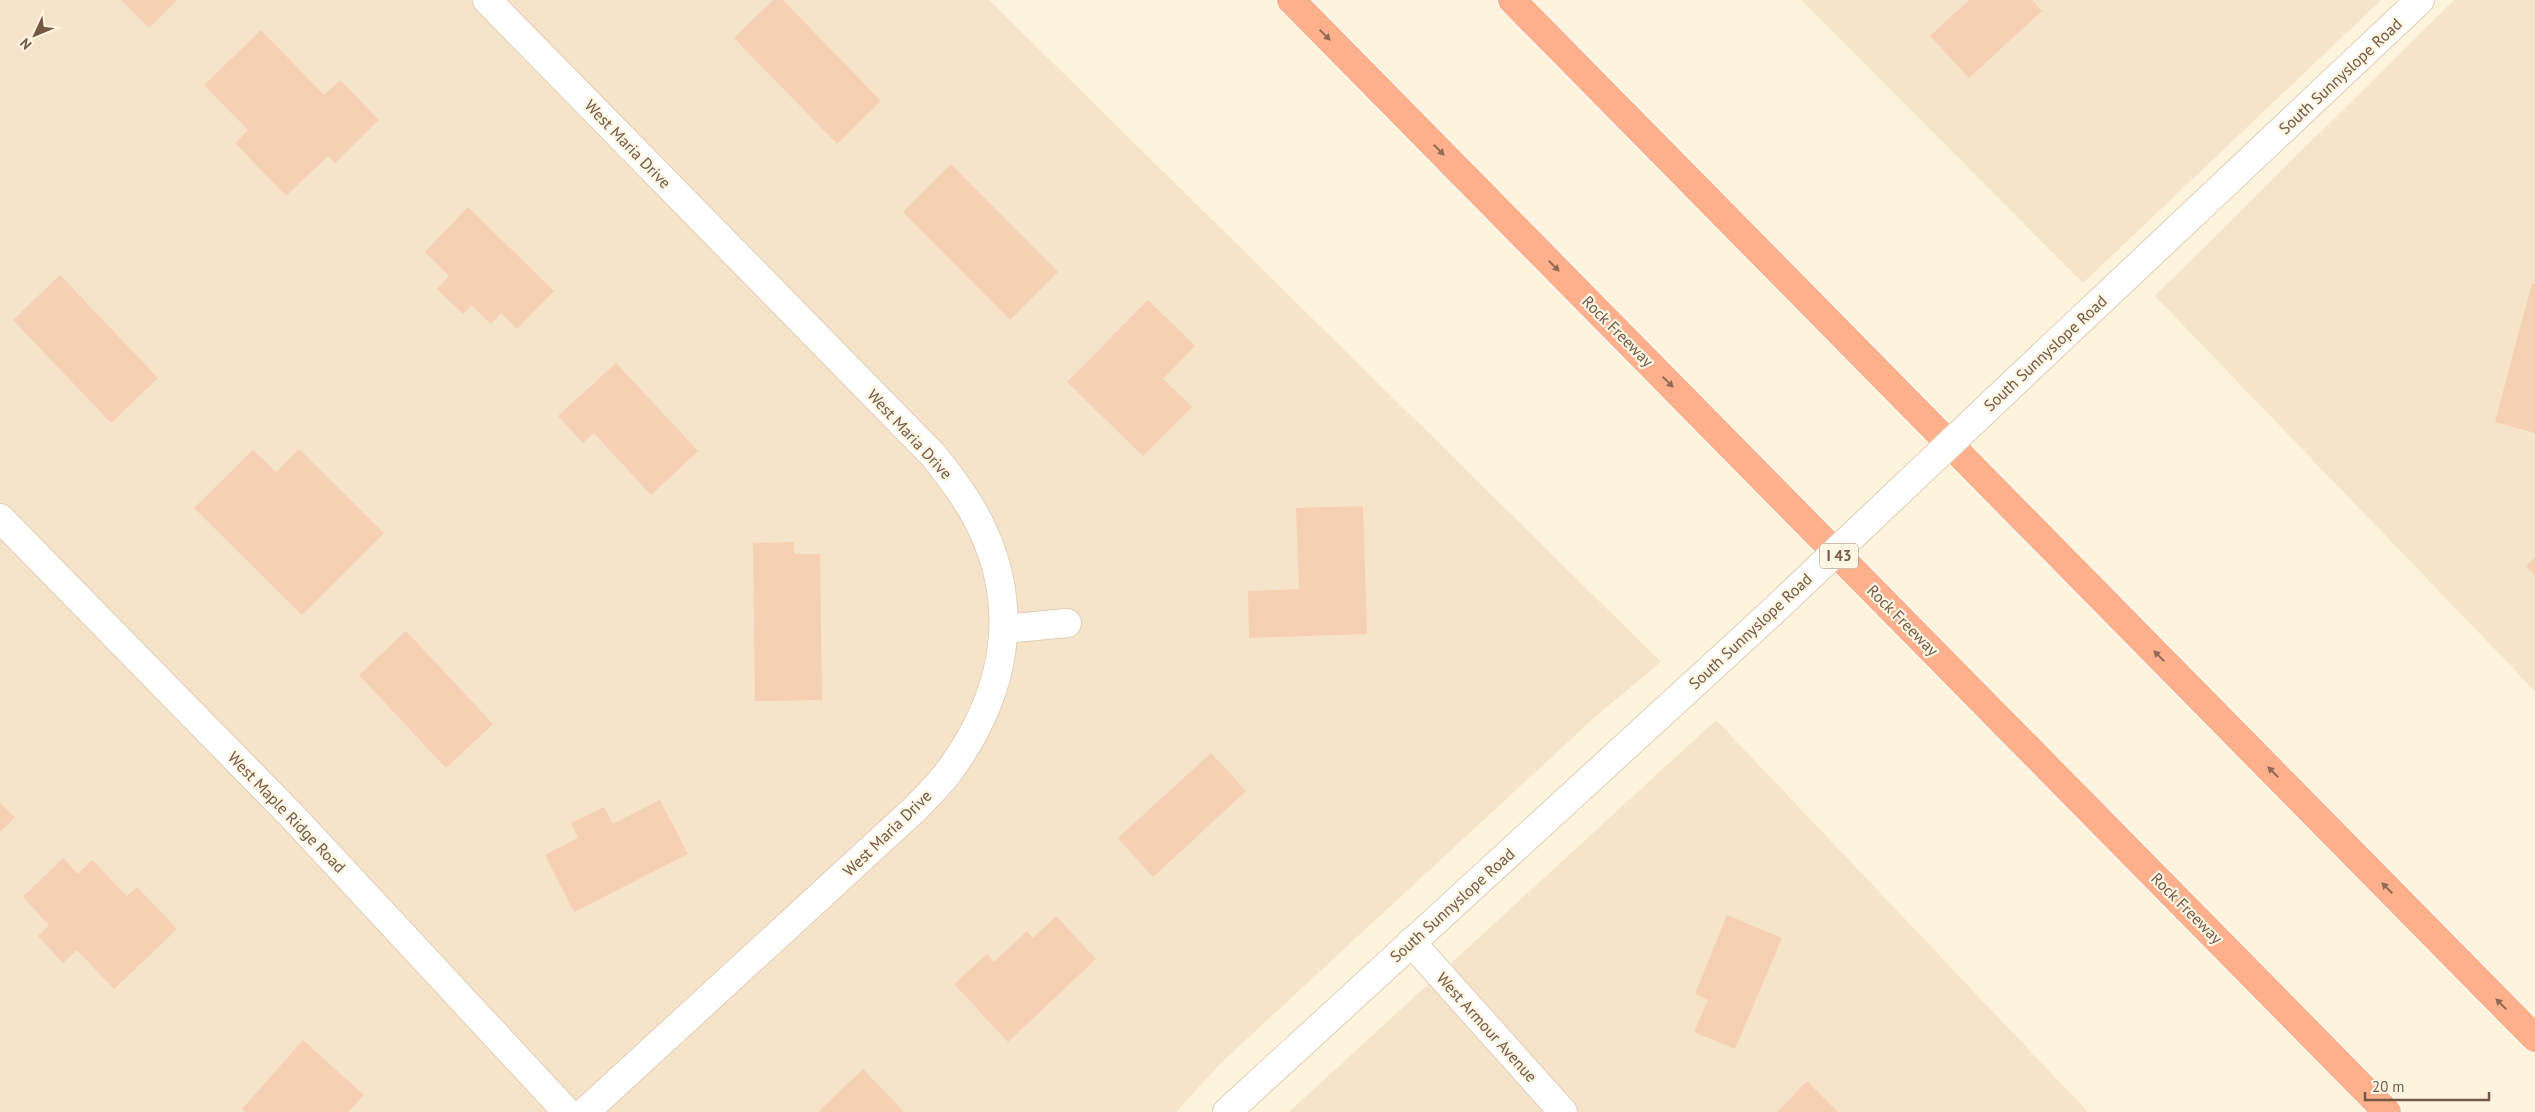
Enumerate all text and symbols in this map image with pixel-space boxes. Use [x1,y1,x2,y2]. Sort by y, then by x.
north arrow [10,10,60,60]
street label: South Sunnyslope Road [2274,14,2406,138]
one-way arrow [1319,28,1331,40]
text: N [16,34,35,54]
street label: West Maria Drive [581,96,675,192]
one-way arrow [1433,144,1445,156]
one-way arrow [1547,260,1559,272]
street label: Rock Freeway [1578,291,1658,371]
street label: South Sunnyslope Road [1979,291,2111,415]
one-way arrow [1662,375,1674,387]
street label: West Maria Drive [863,385,957,483]
road number: I 43 [1820,544,1858,568]
street label: South Sunnyslope Road [1684,569,1816,693]
street label: Rock Freeway [1863,580,1943,660]
one-way arrow [2153,650,2165,662]
street label: West Maple Ridge Road [224,747,350,877]
one-way arrow [2267,766,2279,778]
street label: West Maria Drive [839,786,935,880]
street label: South Sunnyslope Road [1385,844,1519,966]
street label: Rock Freeway [2147,868,2227,948]
one-way arrow [2381,882,2393,894]
street label: West Armour Avenue [1432,968,1542,1086]
one-way arrow [2495,998,2507,1010]
scale bar [2365,1070,2489,1102]
text: 20 m [2372,1077,2405,1096]

